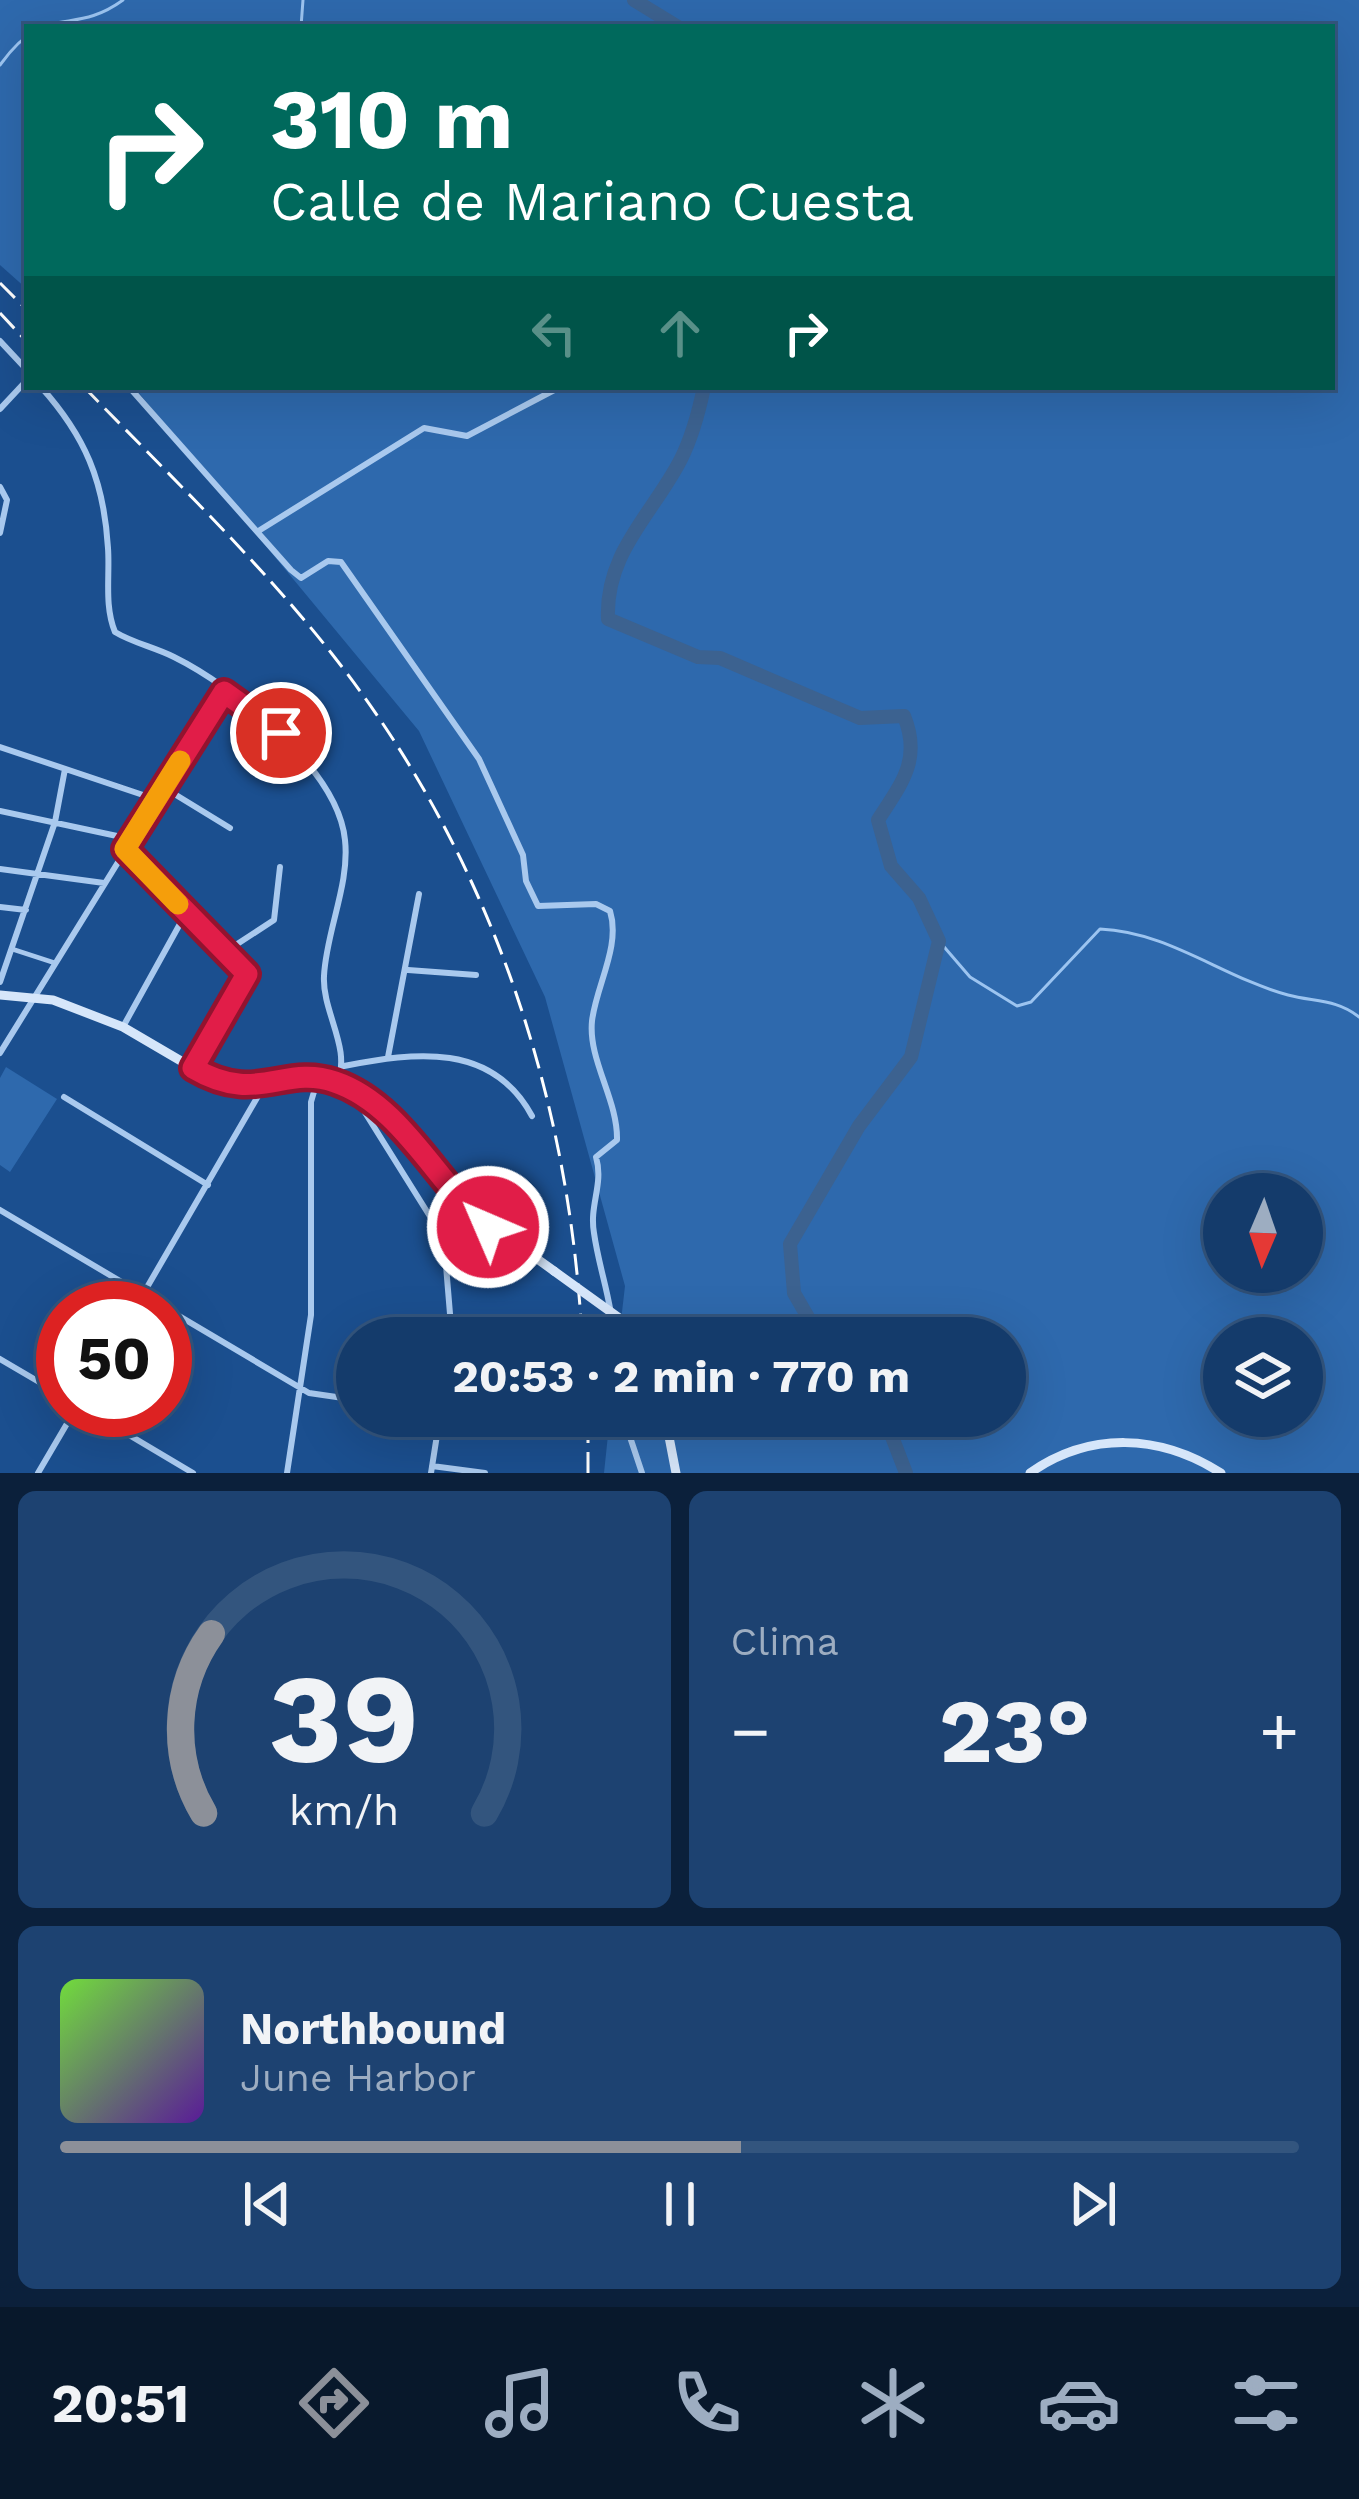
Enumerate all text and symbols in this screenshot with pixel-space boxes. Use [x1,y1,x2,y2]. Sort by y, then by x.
text: 310 m [270,70,513,168]
icon: right [72,72,228,228]
text: Calle de Mariano Cuesta [270,170,914,233]
icon: left [521,300,587,366]
icon: ahead [647,300,713,366]
icon: right [773,300,839,366]
pin [230,682,332,784]
icon: arrive [248,700,314,766]
position arrow [425,1164,551,1290]
north arrow [1203,1173,1323,1293]
map controls [1203,1173,1323,1437]
speed limit sign: 50 [36,1281,192,1437]
button: layers [1203,1317,1323,1437]
text: 20:53 · 2 min · 770 m [452,1350,910,1403]
text: Clima [731,1619,839,1664]
text: 39 [269,1646,420,1792]
text: 23° [939,1678,1091,1784]
text: − [731,1693,770,1770]
text: + [1259,1693,1299,1770]
text: km/h [289,1784,399,1834]
text: Northbound [240,2002,506,2055]
text: June Harbor [240,2055,476,2100]
icon: previous [234,2171,300,2237]
icon: pause [647,2171,713,2237]
icon: next [1060,2171,1126,2237]
icon: directions [292,2361,376,2445]
icon: music [478,2361,562,2445]
icon: phone [665,2361,749,2445]
icon: climate [851,2361,935,2445]
icon: car [1037,2361,1121,2445]
icon: filters [1224,2361,1308,2445]
text: 20:51 [51,2372,189,2435]

